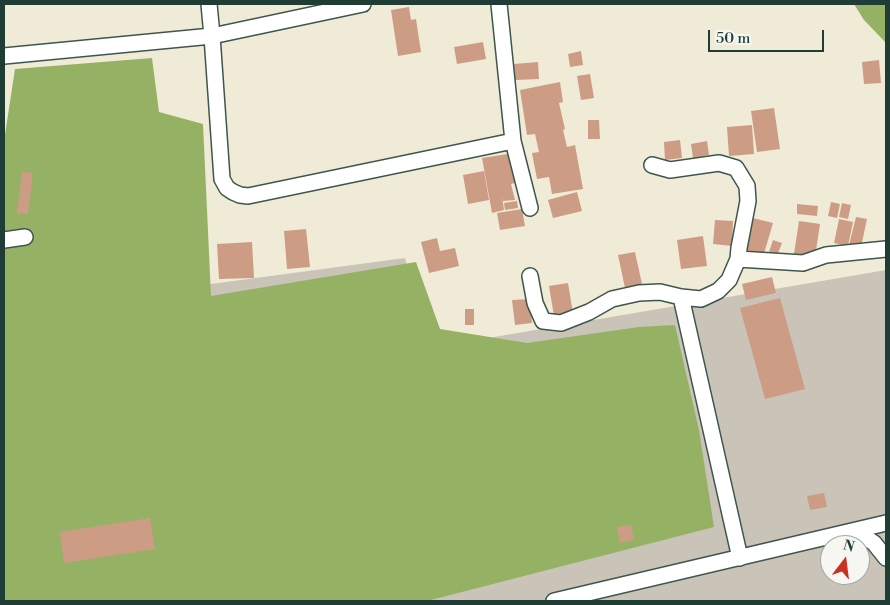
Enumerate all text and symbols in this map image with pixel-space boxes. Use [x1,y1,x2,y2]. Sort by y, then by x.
scale bar [710,20,826,52]
text: 50 m [716,29,750,48]
north arrow [820,535,870,585]
text: N [841,536,856,557]

